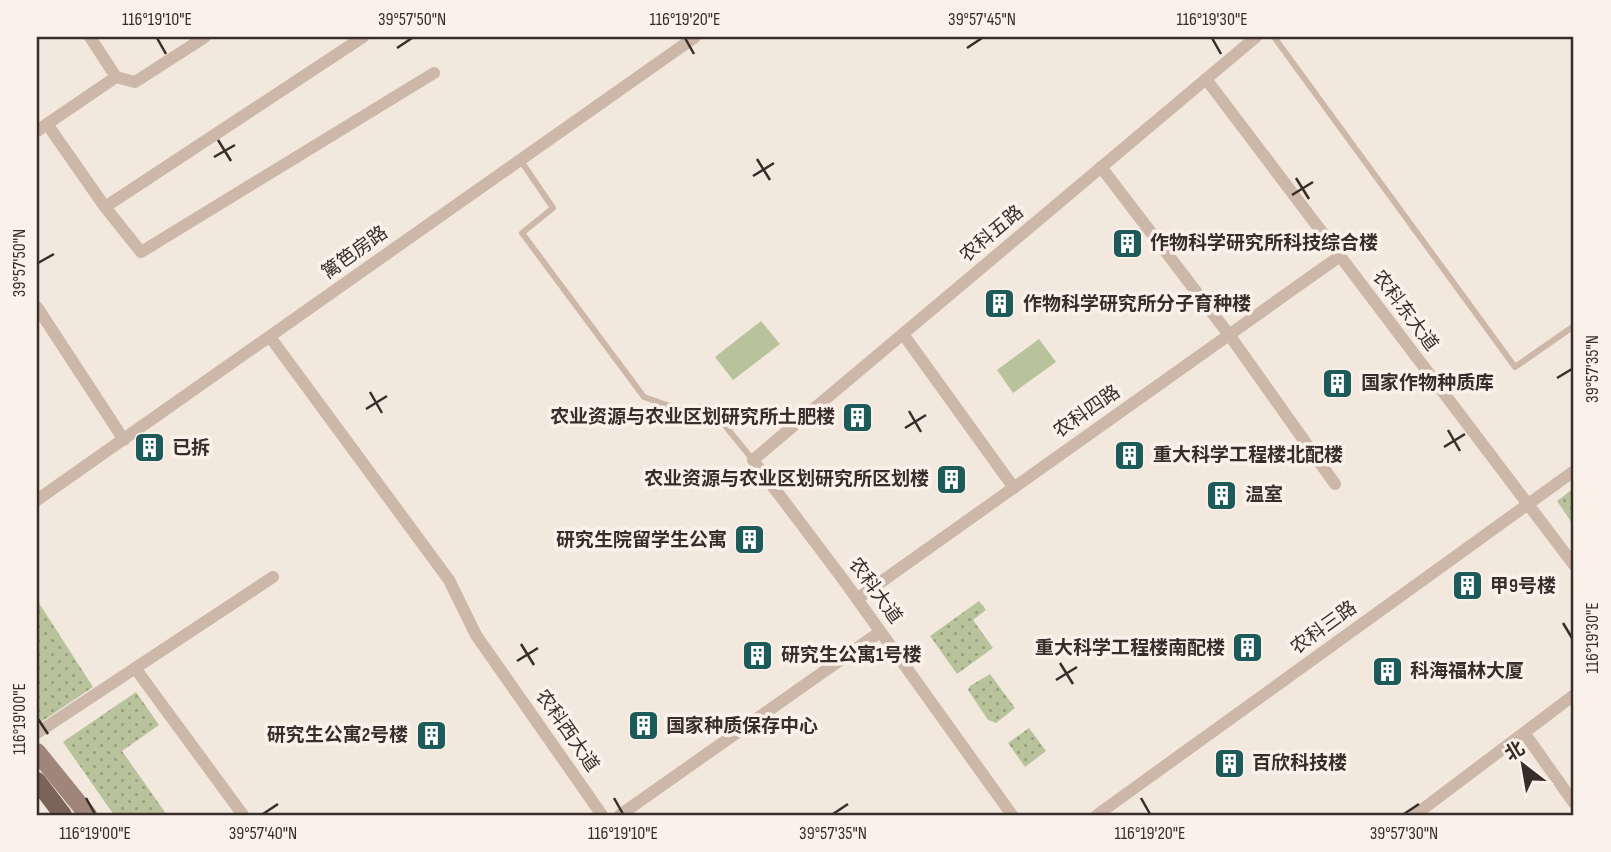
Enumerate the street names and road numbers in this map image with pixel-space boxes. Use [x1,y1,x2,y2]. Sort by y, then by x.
street label: 农科五路 [955,201,1029,267]
street label: 篱笆房路 [317,221,393,285]
street label: 农科东大道 [1367,266,1443,356]
street label: 农科四路 [1049,381,1125,443]
street label: 农科大道 [843,553,907,629]
street label: 农科三路 [1286,596,1362,660]
street label: 农科西大道 [530,685,604,777]

